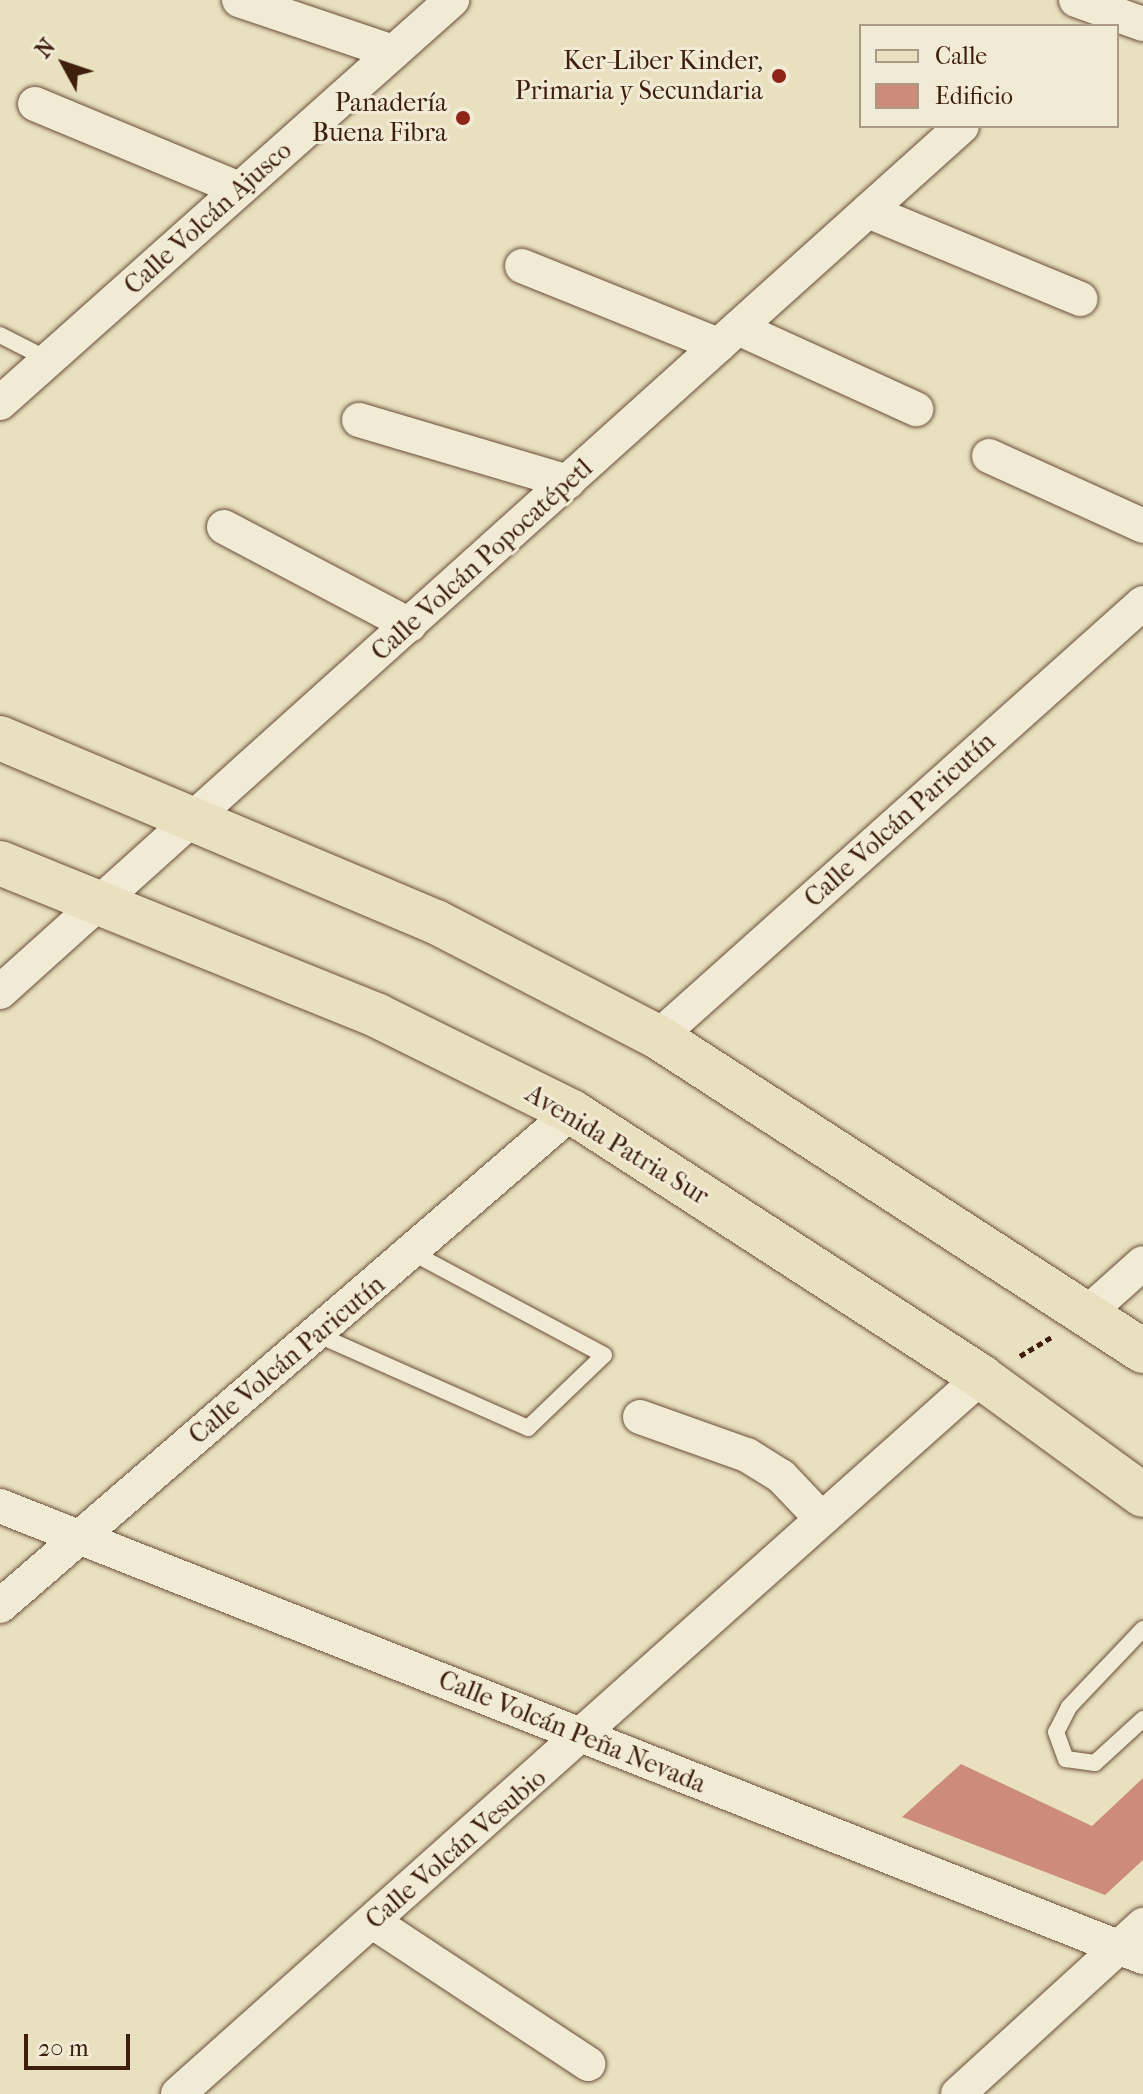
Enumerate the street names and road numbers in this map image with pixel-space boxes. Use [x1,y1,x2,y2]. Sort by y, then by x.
street label: Calle Volcán Ajusco [118,135,298,301]
street label: Calle Volcán Popocatépetl [365,453,599,667]
street label: Calle Volcán Paricutín [798,726,1002,914]
street label: Avenida Patria Sur [520,1078,714,1212]
street label: Calle Volcán Paricutín [183,1269,391,1451]
street label: Calle Volcán Peña Nevada [434,1664,710,1800]
street label: Calle Volcán Vesubio [360,1762,552,1936]

